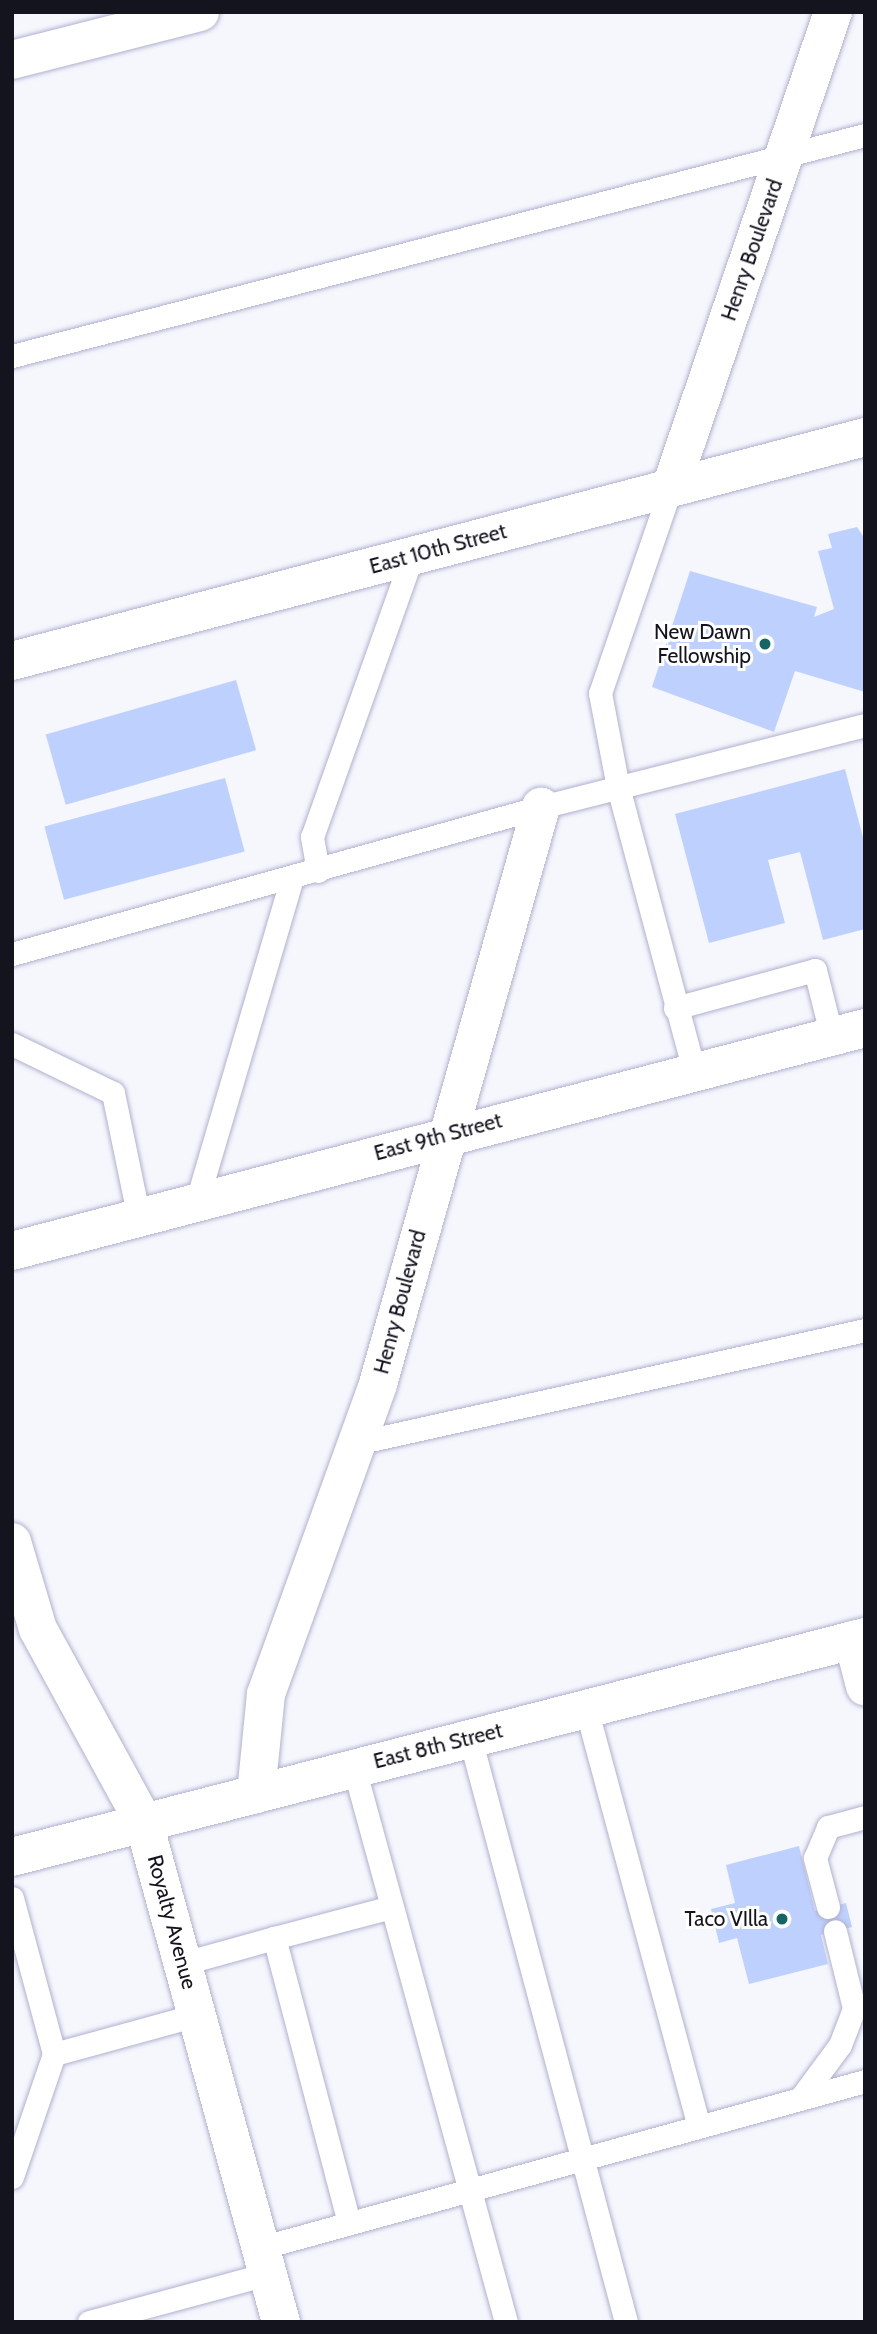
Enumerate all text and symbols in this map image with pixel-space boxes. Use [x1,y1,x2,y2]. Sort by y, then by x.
street label: Henry Boulevard [716,176,788,324]
street label: East 10th Street [367,519,509,579]
place label: New Dawn Fellowship [654,619,751,669]
marker: New Dawn Fellowship [757,636,773,652]
street label: East 9th Street [371,1108,505,1166]
street label: Henry Boulevard [369,1227,431,1377]
street label: East 8th Street [371,1718,505,1774]
street label: Royalty Avenue [142,1852,202,1992]
place label: Taco VIlla [684,1906,768,1932]
marker: Taco VIlla [774,1911,790,1927]

